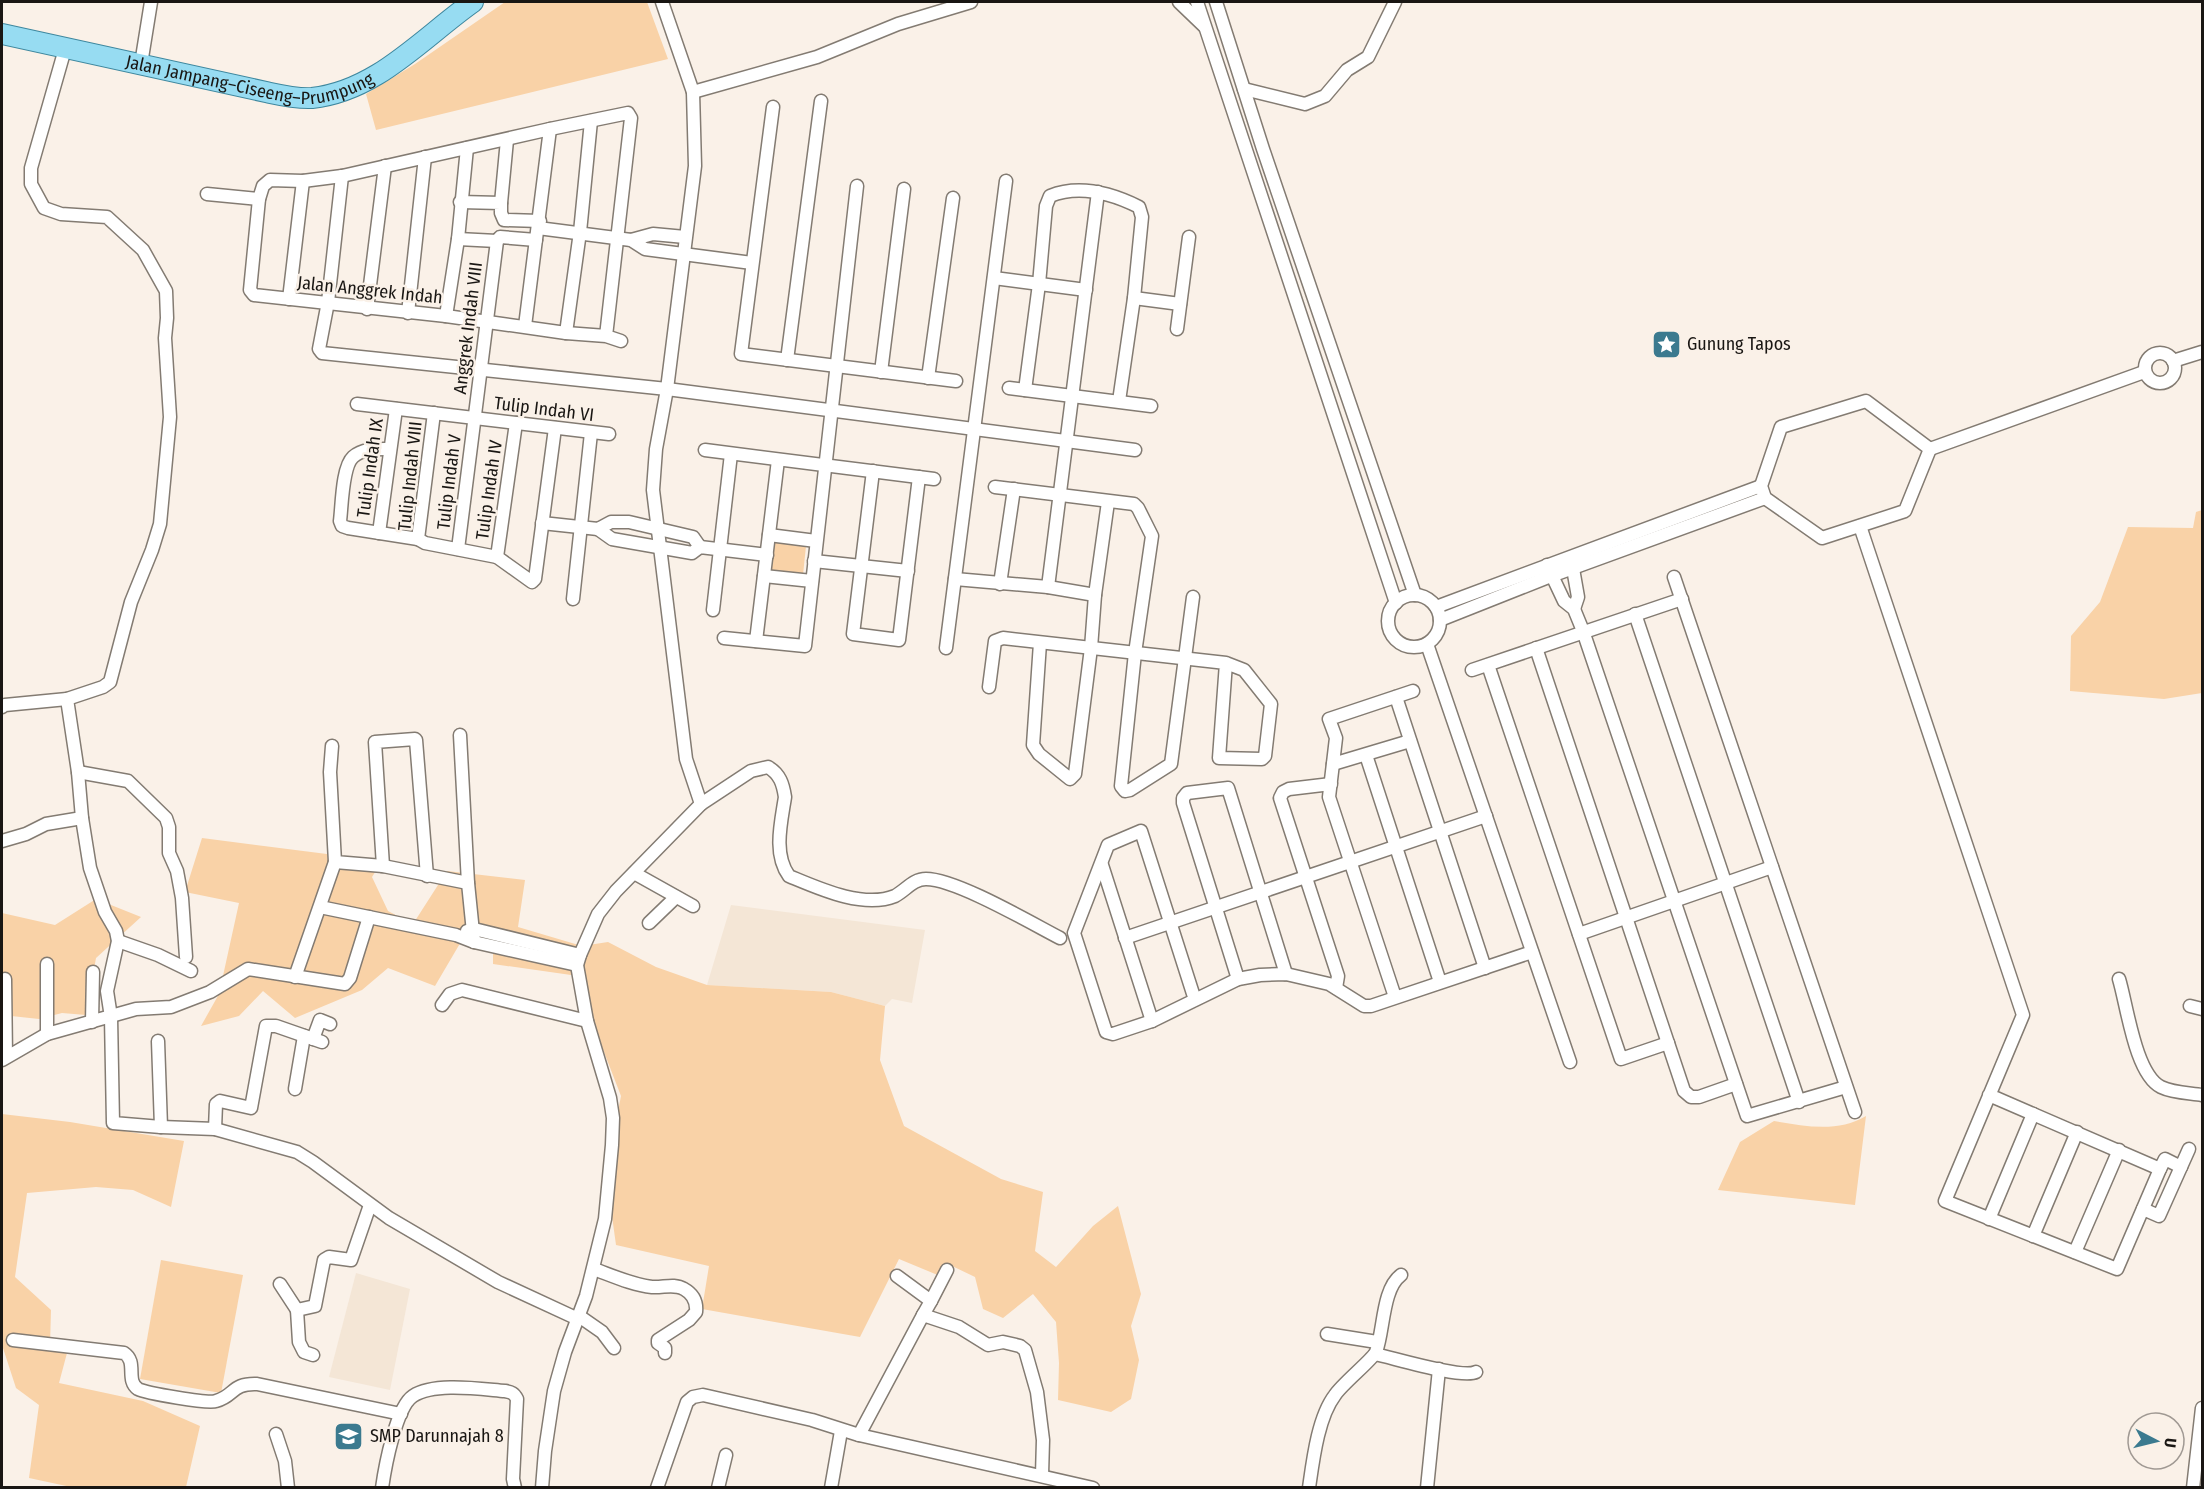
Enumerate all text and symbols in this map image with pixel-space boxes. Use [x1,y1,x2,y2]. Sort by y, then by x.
street label: Jalan Jampang–Ciseeng–Prumpung [124,50,378,109]
street label: Anggrek Indah VIII [449,261,487,395]
street label: Jalan Anggrek Indah [296,271,444,309]
place icon: Gunung Tapos [1650,328,1682,360]
place label: Gunung Tapos [1687,333,1791,355]
street label: Tulip Indah VI [493,392,595,426]
street label: Tulip Indah IX [352,417,388,519]
street label: Tulip Indah VIII [393,420,427,532]
street label: Tulip Indah V [432,432,466,531]
street label: Tulip Indah IV [471,438,507,541]
north arrow [2126,1411,2186,1471]
school or university icon: SMP Darunnajah 8 [333,1420,365,1452]
place label: SMP Darunnajah 8 [370,1425,504,1447]
text: U [2160,1437,2180,1449]

